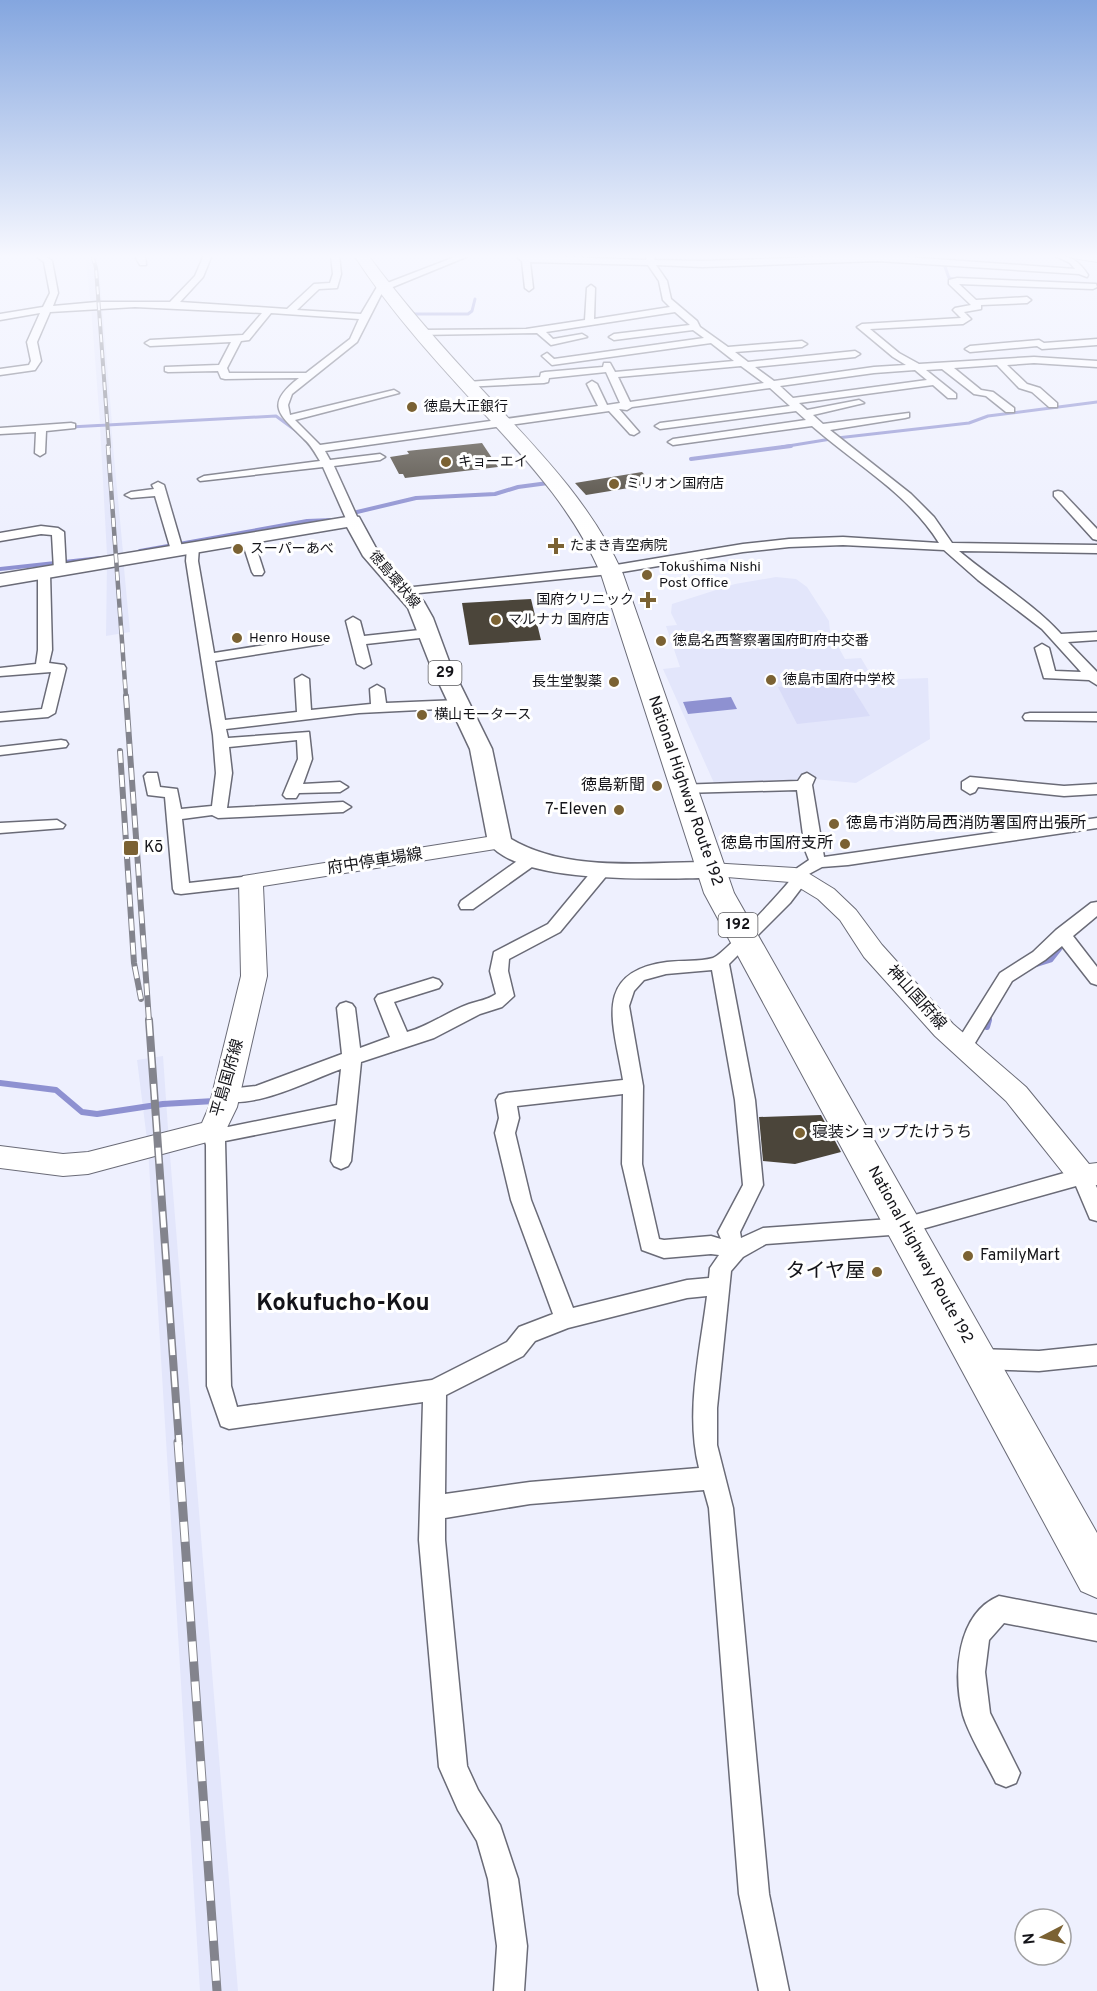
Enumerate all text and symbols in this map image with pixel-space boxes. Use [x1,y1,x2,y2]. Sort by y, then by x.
place label: 徳島大正銀行 [424,399,508,416]
marker: 徳島大正銀行 [405,400,419,414]
place label: キョーエイ [458,454,528,471]
marker: キョーエイ [439,455,453,469]
place label: ミリオン国府店 [626,476,724,493]
marker: ミリオン国府店 [607,477,621,491]
marker: たまき青空病院 [547,537,565,555]
place label: たまき青空病院 [570,538,668,555]
place label: スーパーあべ [250,541,334,558]
marker: スーパーあべ [231,542,245,556]
street label: 徳島環状線 [365,547,424,612]
place label: Tokushima Nishi Post Office [659,559,761,592]
marker: Tokushima Nishi Post Office [640,568,654,582]
marker: 国府クリニック [639,591,657,609]
place label: 国府クリニック [536,592,634,609]
place label: マルナカ 国府店 [508,612,609,629]
marker: マルナカ 国府店 [489,613,503,627]
place label: Henro House [249,630,330,647]
marker: Henro House [230,631,244,645]
place label: 徳島名西警察署国府町府中交番 [673,633,869,650]
marker: 徳島名西警察署国府町府中交番 [654,634,668,648]
road number: 29 [428,661,462,685]
place label: 徳島市国府中学校 [783,672,895,689]
marker: 徳島市国府中学校 [764,673,778,687]
place label: 長生堂製薬 [532,674,602,691]
marker: 長生堂製薬 [607,675,621,689]
street label: National Highway Route 192 [643,693,727,889]
place label: 横山モータース [434,707,531,724]
marker: 横山モータース [415,708,429,722]
place label: 徳島新聞 [581,776,645,796]
marker: 徳島新聞 [650,779,664,793]
place label: 7-Eleven [545,800,607,820]
marker: 7-Eleven [612,803,626,817]
place label: 徳島市消防局西消防署国府出張所 [846,814,1086,834]
marker: 徳島市消防局西消防署国府出張所 [827,817,841,831]
place label: 徳島市国府支所 [721,834,833,854]
marker: 徳島市国府支所 [838,837,852,851]
place label: Kō [144,838,163,858]
marker: Kō [122,839,140,857]
street label: 府中停車場線 [326,845,424,879]
road number: 192 [718,913,758,937]
street label: 神山国府線 [882,962,950,1034]
street label: 平島国府線 [207,1037,249,1119]
place label: 寝装ショップたけうち [812,1123,972,1143]
marker: 寝装ショップたけうち [793,1126,807,1140]
street label: National Highway Route 192 [863,1163,977,1347]
place label: FamilyMart [980,1246,1060,1266]
marker: FamilyMart [961,1249,975,1263]
place label: タイヤ屋 [786,1259,865,1285]
marker: タイヤ屋 [870,1265,884,1279]
district label: Kokufucho-Kou [256,1289,430,1319]
north arrow [1013,1907,1073,1967]
text: N [1019,1932,1041,1946]

